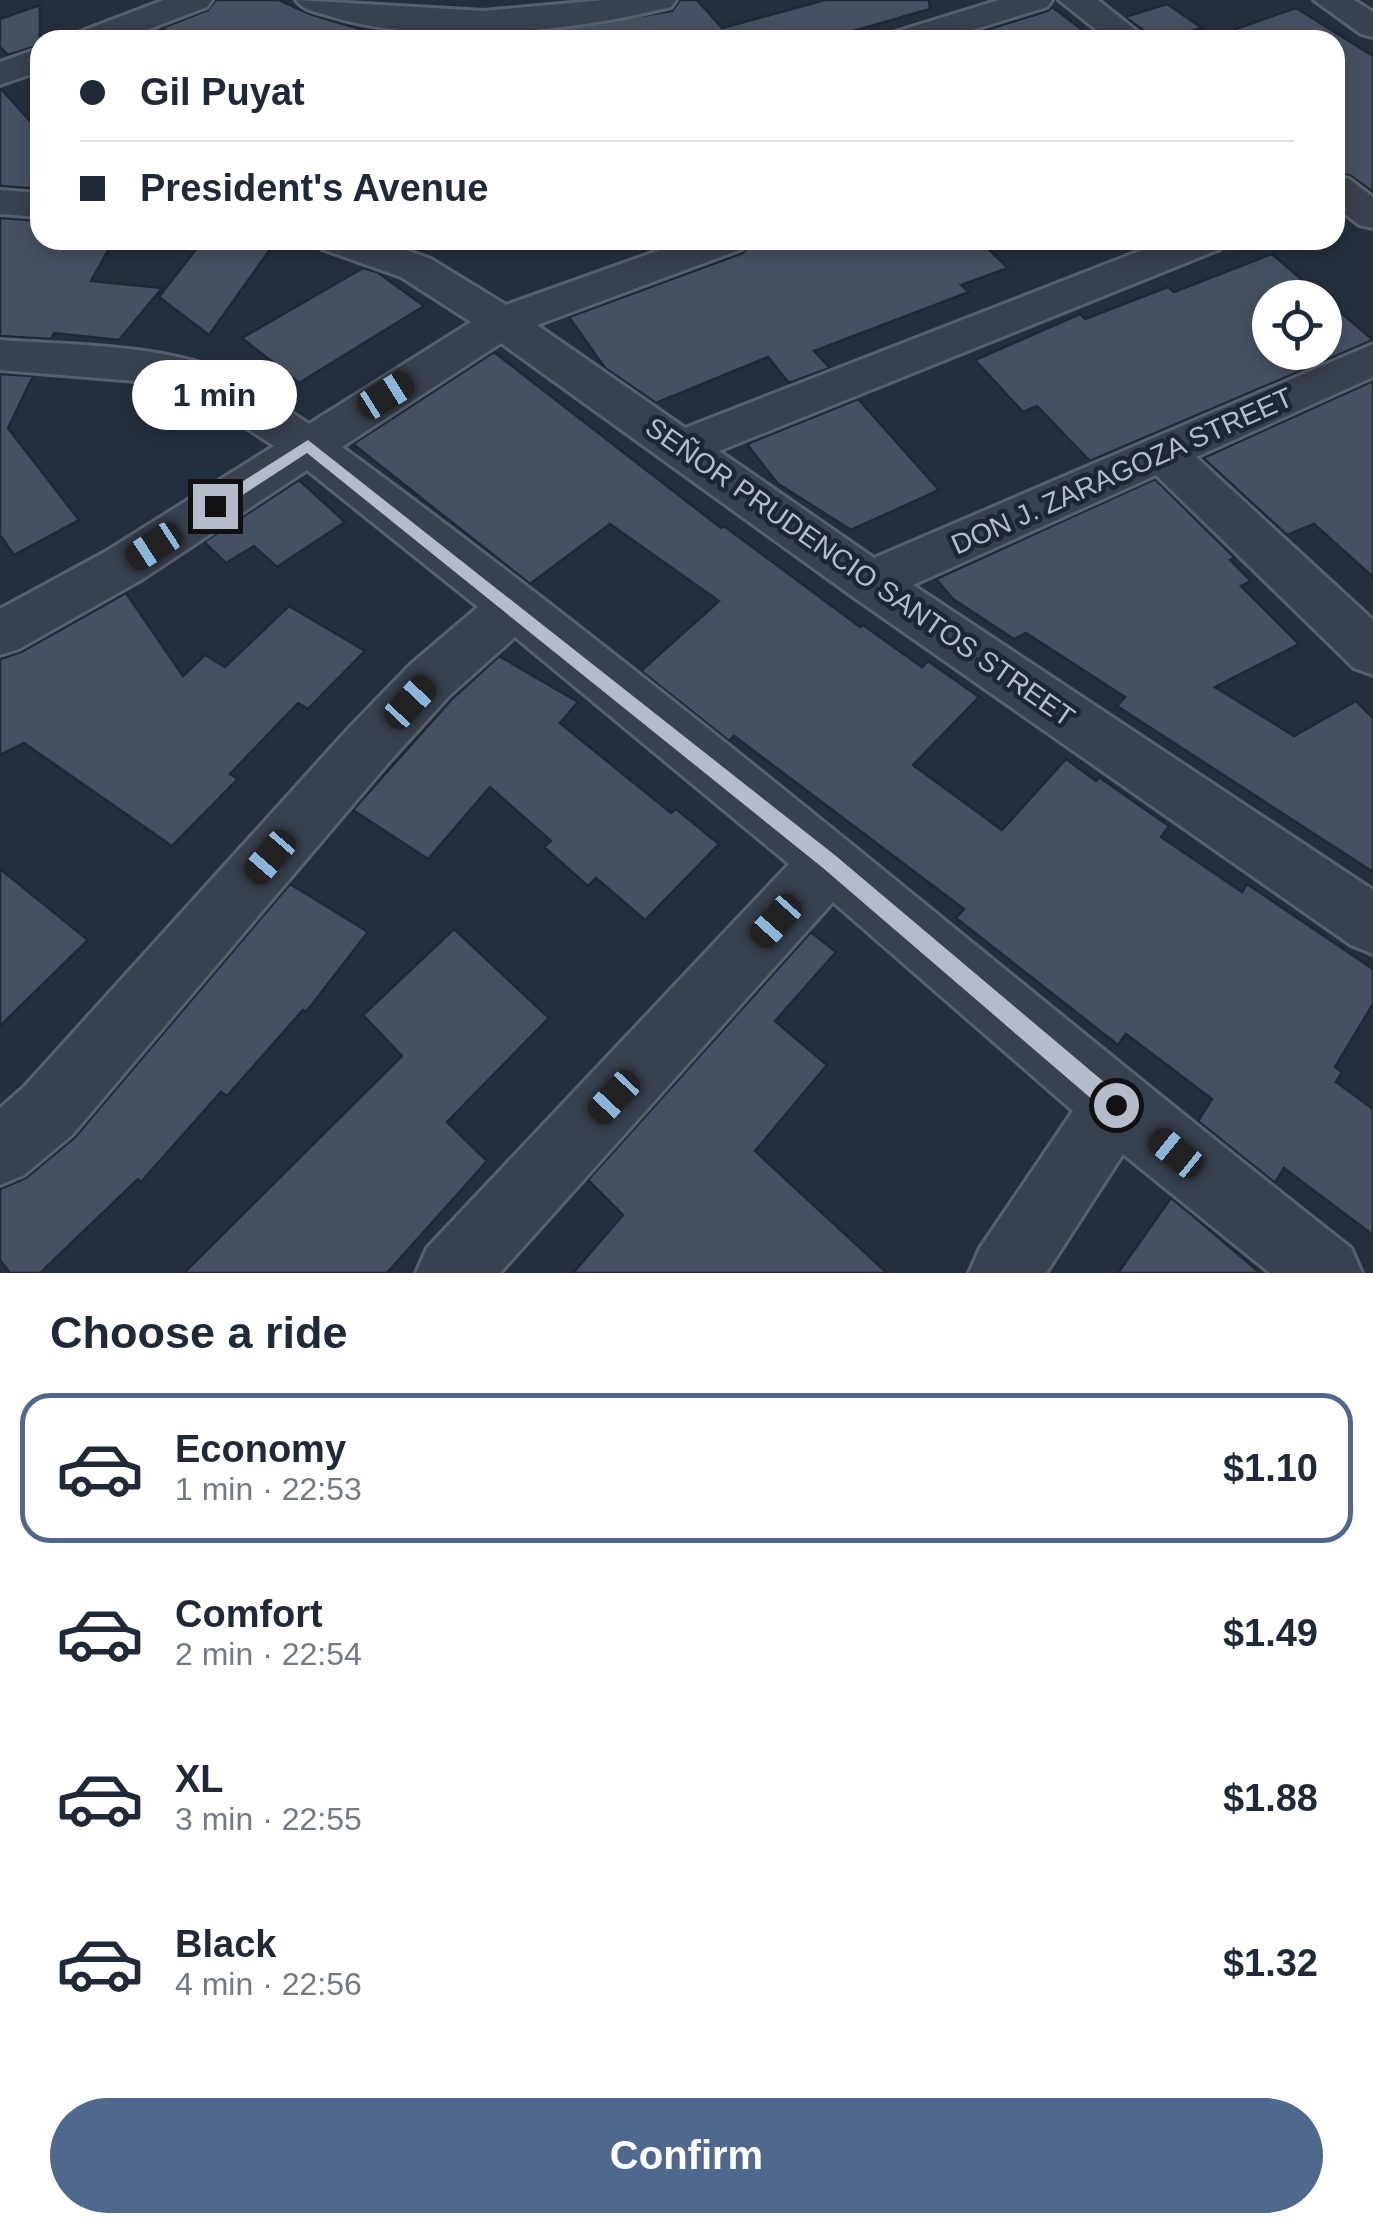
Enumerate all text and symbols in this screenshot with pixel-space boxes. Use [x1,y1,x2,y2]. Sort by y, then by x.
text: Gil Puyat [140,71,305,113]
text: President's Avenue [140,167,488,209]
map controls [1252,280,1342,370]
button: locate [1252,280,1342,370]
callout: 1 min [132,361,298,431]
car [353,366,419,424]
text: 1 min [173,377,256,413]
street label: DON J. ZARAGOZA STREET [947,382,1297,560]
street label: SEÑOR PRUDENCIO SANTOS STREET [640,411,1080,733]
route end [193,484,238,529]
car [121,517,187,575]
car [379,670,441,734]
car [239,825,301,889]
car [745,889,807,953]
car [583,1065,645,1129]
route start [1094,1083,1139,1128]
car [1143,1122,1209,1184]
text: Choose a ride [50,1307,348,1358]
icon: car [55,1423,145,1513]
text: Economy [175,1428,346,1470]
text: $1.10 [1223,1447,1318,1489]
text: 1 min · 22:53 [175,1471,362,1507]
icon: car [55,1588,145,1678]
text: Comfort [175,1593,323,1635]
text: $1.49 [1223,1612,1318,1654]
text: 2 min · 22:54 [175,1636,362,1672]
icon: car [55,1753,145,1843]
text: XL [175,1758,224,1800]
text: $1.88 [1223,1777,1318,1819]
text: 3 min · 22:55 [175,1801,362,1837]
icon: car [55,1918,145,2008]
text: Black [175,1923,276,1965]
text: $1.32 [1223,1942,1318,1984]
text: 4 min · 22:56 [175,1966,362,2002]
button: Confirm [50,2098,1323,2213]

